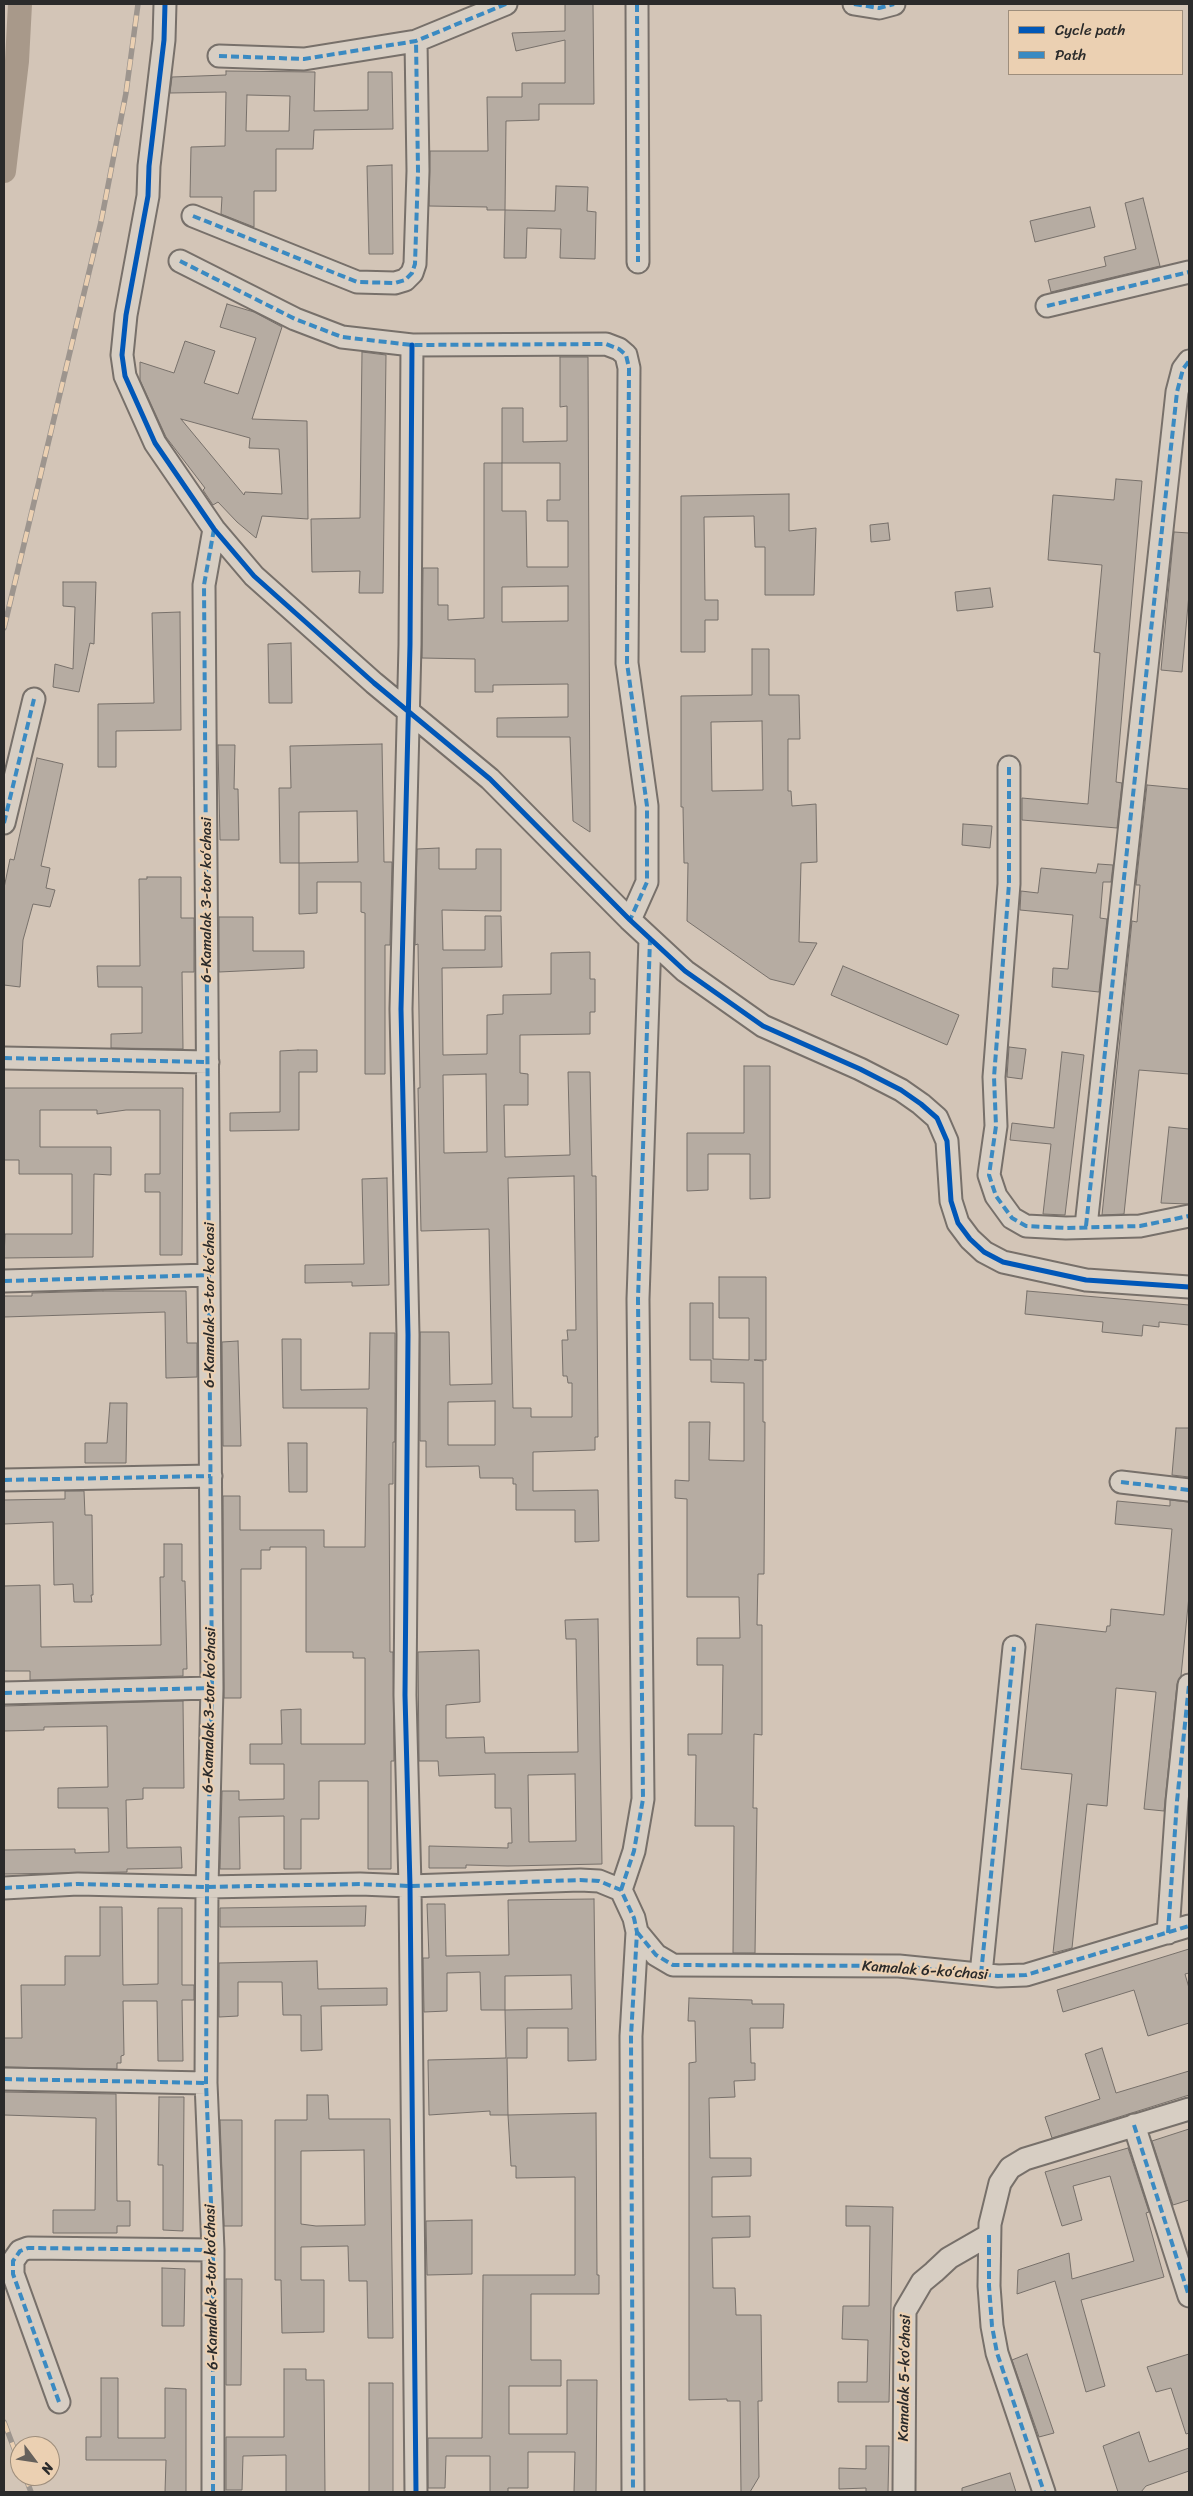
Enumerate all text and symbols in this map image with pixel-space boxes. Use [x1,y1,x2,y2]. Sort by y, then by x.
legend [1008,10,1183,75]
text: Cycle path [1055,17,1125,43]
text: Path [1055,42,1086,68]
street label: 6-Kamalak 3-tor koʻchasi [198,817,216,983]
street label: 6-Kamalak 3-tor koʻchasi [201,1222,219,1388]
street label: 6-Kamalak 3-tor koʻchasi [200,1627,220,1793]
street label: Kamalak 6-koʻchasi [861,1958,989,1984]
street label: 6-Kamalak 3-tor koʻchasi [202,2204,222,2370]
street label: Kamalak 5-koʻchasi [895,2314,915,2442]
north arrow [10,2436,60,2486]
text: N [34,2458,61,2479]

